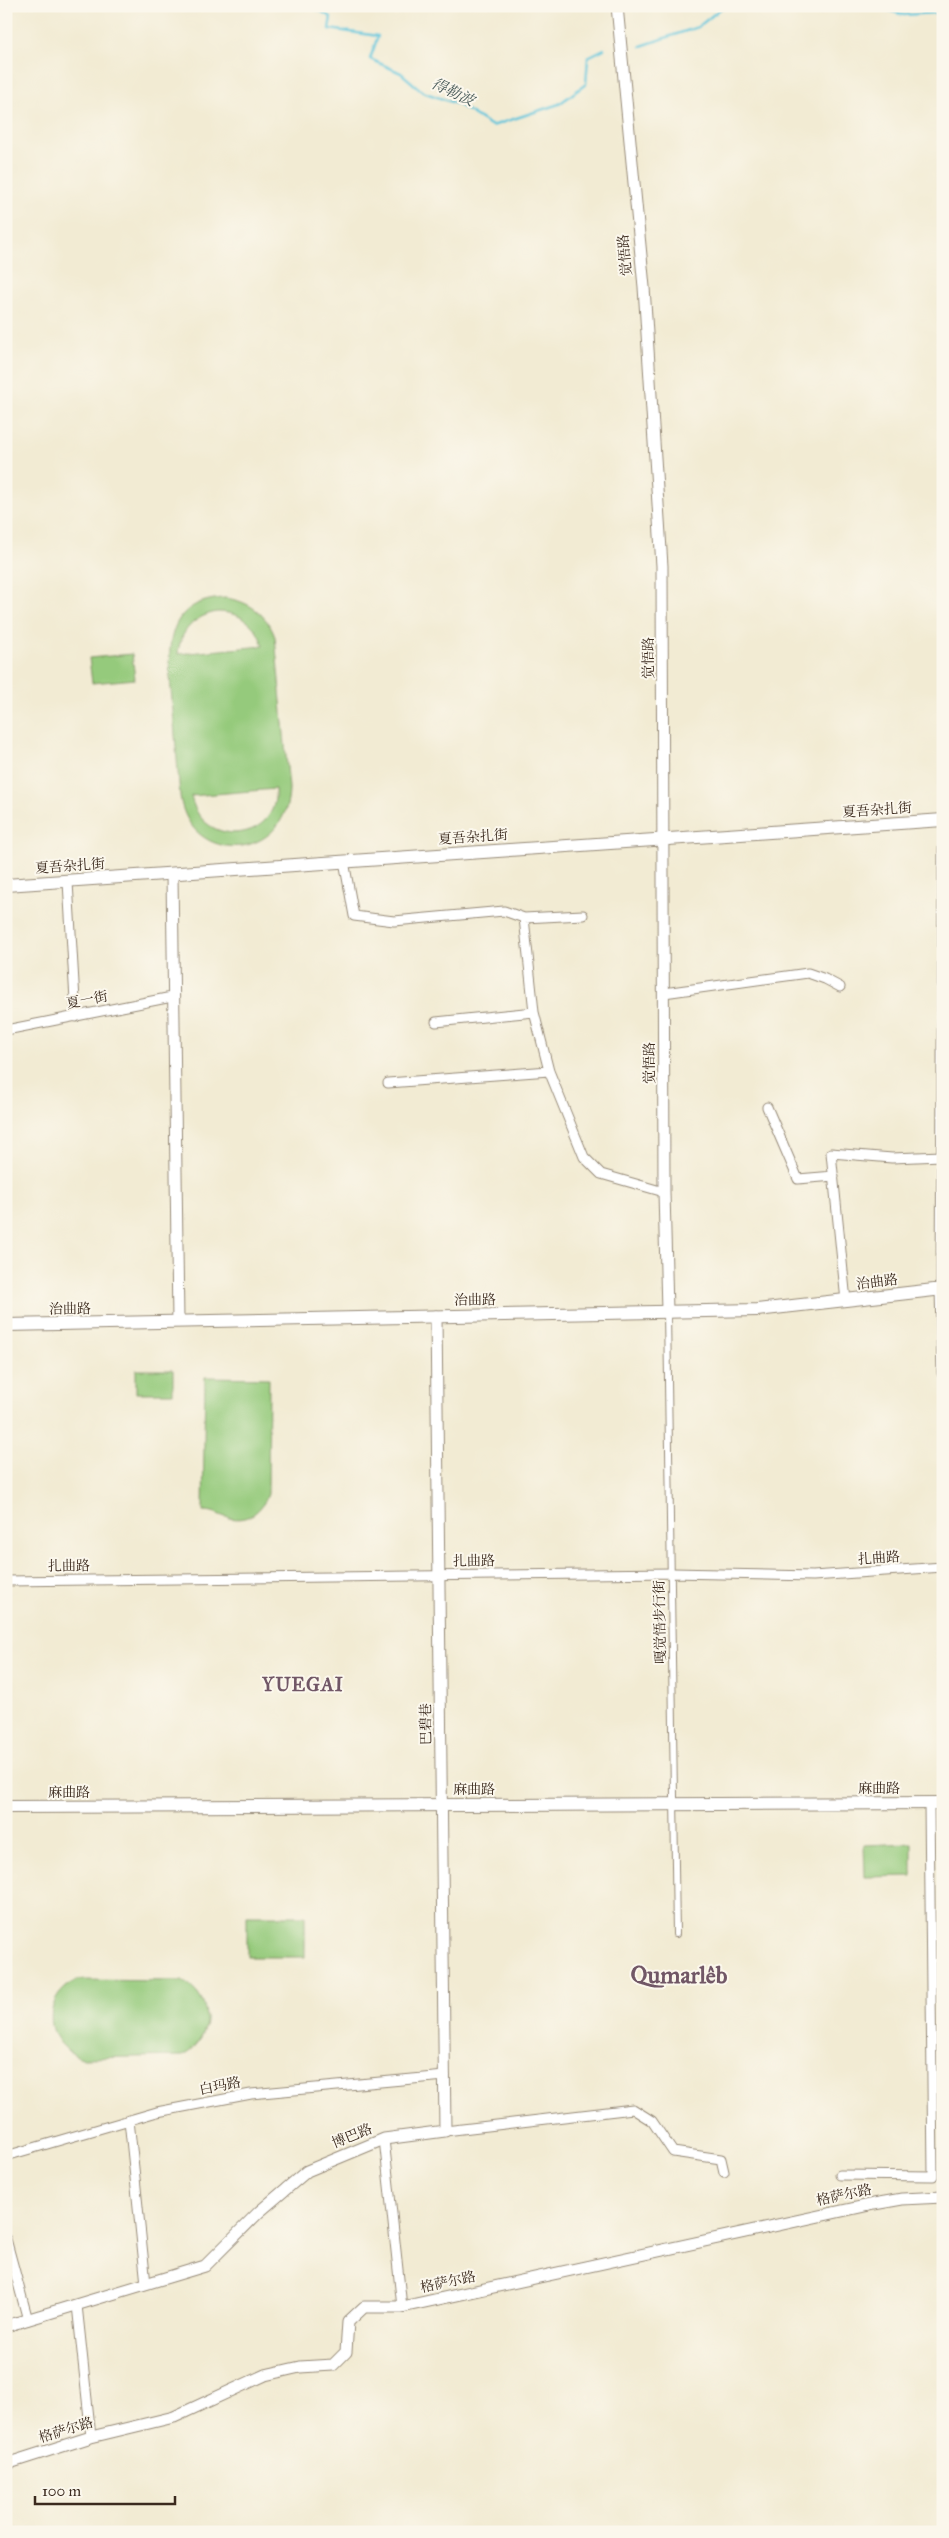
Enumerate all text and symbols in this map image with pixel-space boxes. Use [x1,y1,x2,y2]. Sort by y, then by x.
water label: 得勒波 [429,74,479,111]
street label: 觉悟路 [615,233,635,277]
street label: 觉悟路 [640,637,657,679]
street label: 夏吾杂扎街 [841,799,913,821]
street label: 夏吾杂扎街 [437,826,509,848]
street label: 夏吾杂扎街 [34,855,106,877]
street label: 夏一街 [65,988,109,1012]
street label: 觉悟路 [641,1042,658,1084]
street label: 治曲路 [855,1271,899,1293]
street label: 治曲路 [454,1291,496,1309]
street label: 治曲路 [49,1300,91,1318]
street label: 扎曲路 [857,1548,901,1568]
street label: 扎曲路 [453,1552,495,1570]
street label: 扎曲路 [48,1557,90,1575]
street label: 嘎觉悟步行街 [651,1580,669,1664]
district label: YUEGAI [261,1673,344,1696]
street label: 巴碧巷 [417,1703,435,1745]
street label: 麻曲路 [858,1780,900,1797]
street label: 麻曲路 [453,1781,495,1798]
street label: 麻曲路 [48,1784,90,1801]
district label: Qumarlêb [631,1960,728,1990]
street label: 白玛路 [198,2074,242,2098]
street label: 博巴路 [329,2120,375,2152]
street label: 格萨尔路 [815,2181,873,2209]
street label: 格萨尔路 [419,2268,477,2296]
street label: 格萨尔路 [37,2414,95,2446]
scale bar [35,2473,175,2505]
text: 100 m [42,2482,82,2500]

